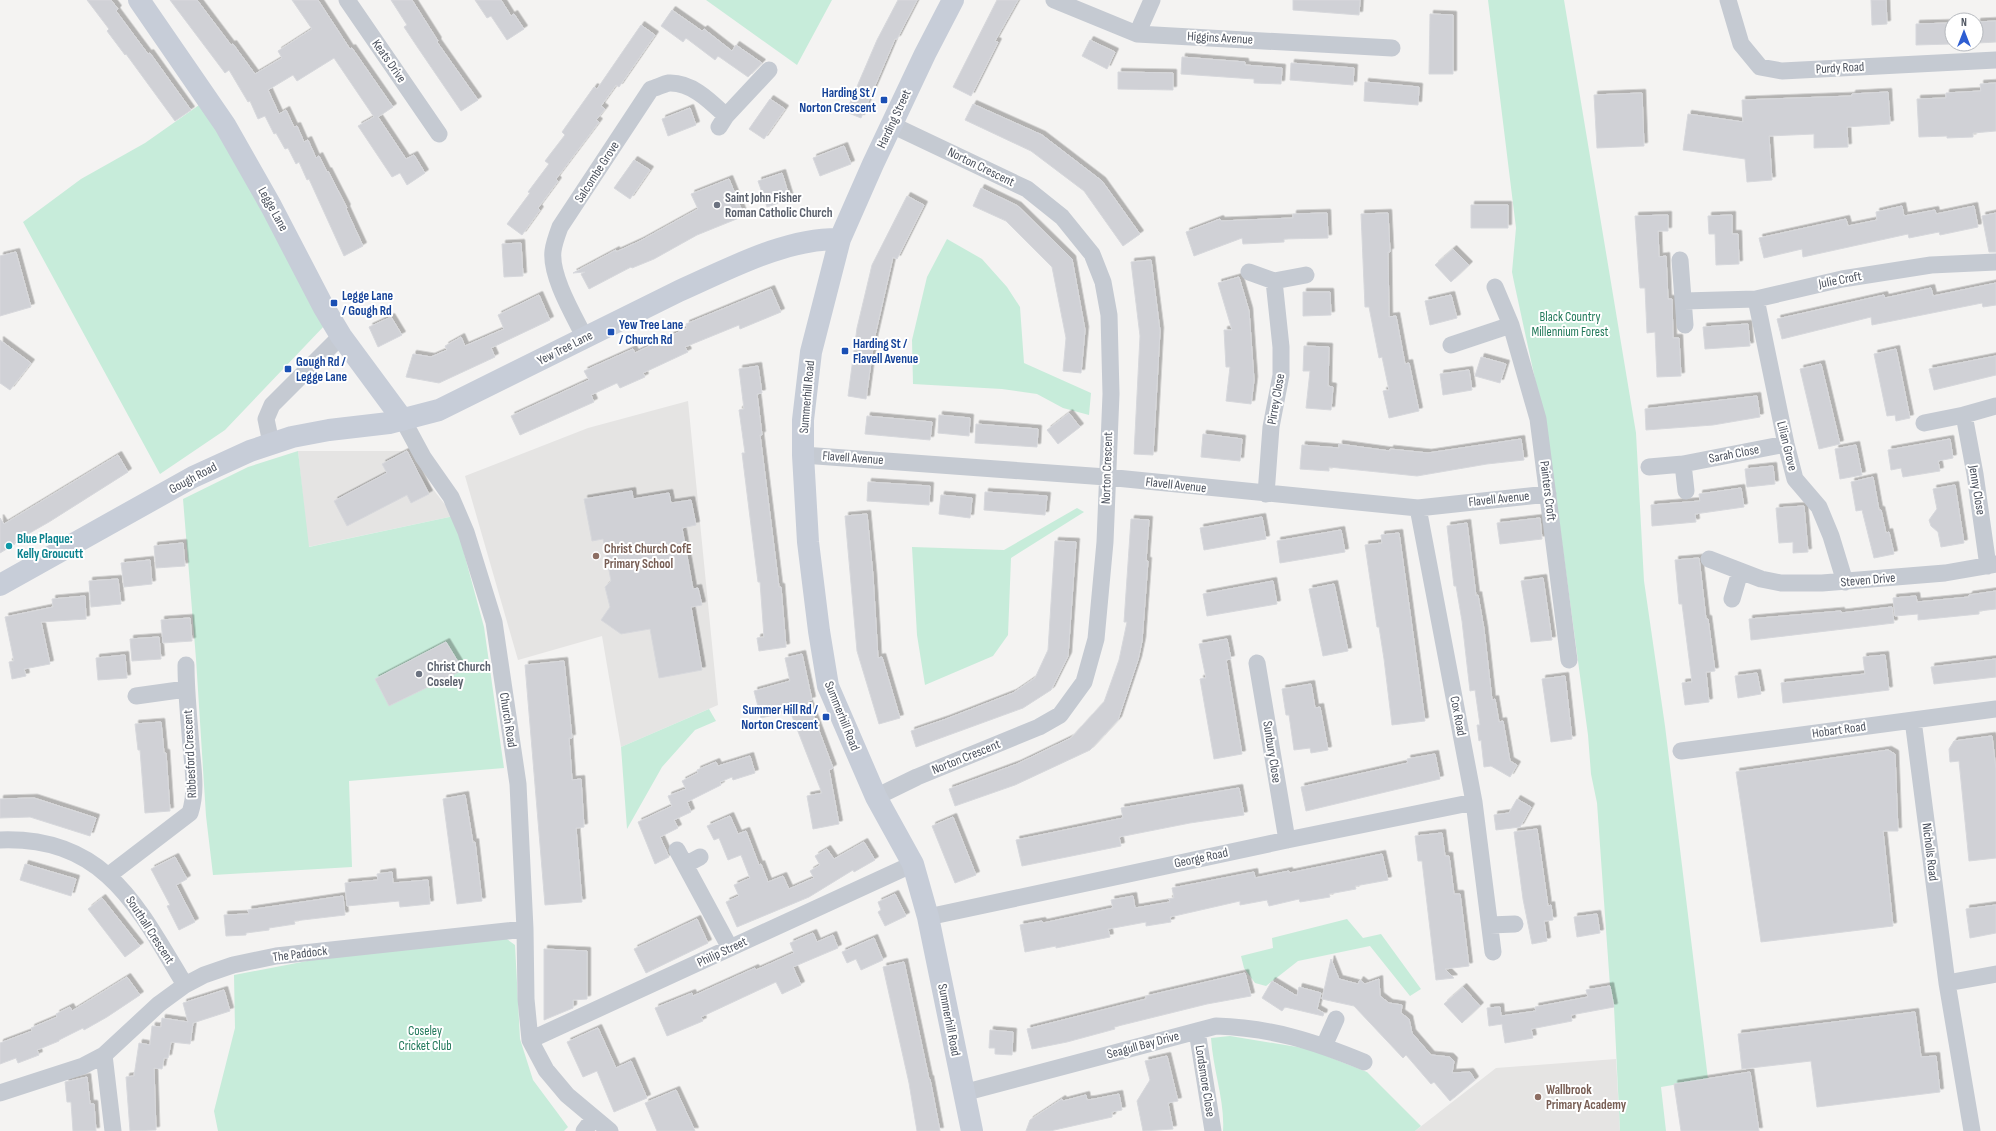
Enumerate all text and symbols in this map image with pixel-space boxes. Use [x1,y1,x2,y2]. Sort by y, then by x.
north arrow [1944,12,1984,52]
text: N [1961,16,1967,29]
street label: Higgins Avenue [1187,28,1253,48]
street label: Keats Drive [368,36,410,86]
street label: Purdy Road [1815,59,1865,77]
place label: Harding St / Norton Crescent [799,85,877,116]
street label: Harding Street [873,87,915,151]
marker: Harding St / Norton Crescent [879,95,889,105]
street label: Salcombe Grove [571,138,623,206]
street label: Norton Crescent [945,144,1017,190]
street label: Legge Lane [254,184,292,234]
place label: Saint John Fisher Roman Catholic Church [725,190,833,221]
marker: Saint John Fisher Roman Catholic Church [712,200,722,210]
street label: Julie Croft [1816,268,1863,292]
place label: Legge Lane / Gough Rd [342,288,393,319]
marker: Legge Lane / Gough Rd [329,298,339,308]
park label: Black Country Millennium Forest [1531,309,1609,340]
place label: Yew Tree Lane / Church Rd [619,317,684,348]
street label: Yew Tree Lane [535,327,595,369]
marker: Yew Tree Lane / Church Rd [606,327,616,337]
place label: Harding St / Flavell Avenue [853,336,919,367]
marker: Harding St / Flavell Avenue [840,346,850,356]
place label: Gough Rd / Legge Lane [296,354,347,385]
street label: Summerhill Road [796,360,818,434]
marker: Gough Rd / Legge Lane [283,364,293,374]
street label: Pirrey Close [1264,372,1288,426]
street label: Lilian Grove [1773,420,1801,472]
street label: Norton Crescent [1098,431,1116,504]
street label: Sarah Close [1708,441,1760,467]
street label: Flavell Avenue [822,448,884,468]
street label: Gough Road [166,459,220,497]
street label: Painters Croft [1536,460,1560,522]
street label: Jenny Close [1965,463,1989,516]
street label: Flavell Avenue [1145,474,1207,496]
street label: Flavell Avenue [1468,488,1530,510]
place label: Blue Plaque: Kelly Groucutt [17,531,84,562]
marker: Blue Plaque: Kelly Groucutt [4,541,14,551]
place label: Christ Church CofE Primary School [604,541,692,572]
marker: Christ Church CofE Primary School [591,551,601,561]
street label: Steven Drive [1840,570,1896,590]
place label: Christ Church Coseley [427,659,491,690]
marker: Christ Church Coseley [414,669,424,679]
street label: Summerhill Road [821,679,863,753]
street label: Church Road [496,691,520,749]
street label: Cox Road [1446,695,1470,737]
place label: Summer Hill Rd / Norton Crescent [741,702,819,733]
street label: Ribbesford Crescent [180,709,200,799]
marker: Summer Hill Rd / Norton Crescent [821,712,831,722]
street label: Hobart Road [1811,718,1867,742]
street label: Sunbury Close [1259,720,1285,784]
street label: Norton Crescent [929,736,1003,778]
street label: Nicholls Road [1918,822,1942,882]
street label: George Road [1173,844,1229,872]
street label: Southall Crescent [122,893,178,967]
street label: Philip Street [694,933,750,971]
street label: The Paddock [272,943,328,965]
street label: Summerhill Road [934,983,964,1057]
park label: Coseley Cricket Club [398,1023,452,1054]
street label: Seagull Bay Drive [1105,1028,1181,1062]
street label: Lordsmore Close [1191,1044,1219,1118]
place label: Wallbrook Primary Academy [1546,1082,1627,1113]
marker: Wallbrook Primary Academy [1533,1092,1543,1102]

